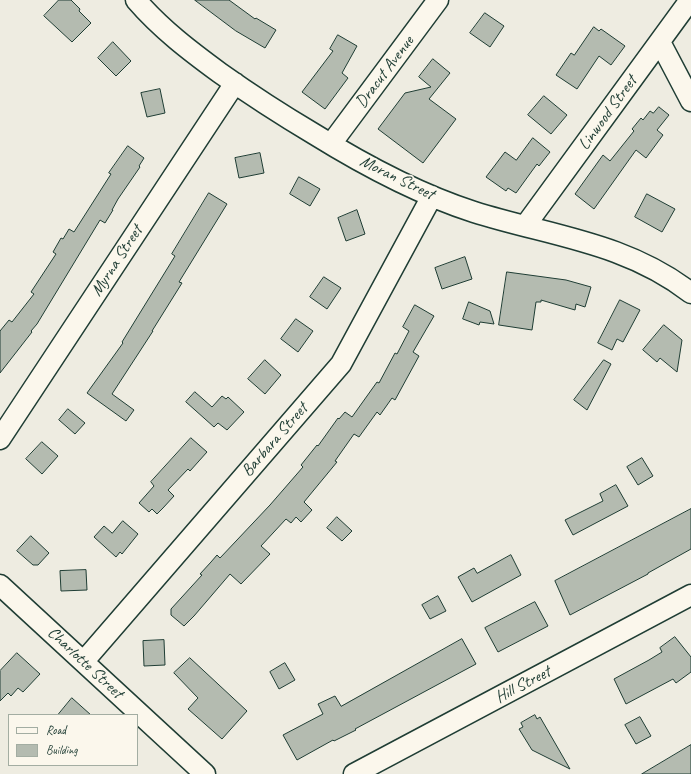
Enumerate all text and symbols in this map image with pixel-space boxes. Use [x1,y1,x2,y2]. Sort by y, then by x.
street label: Dracut Avenue [351,32,419,112]
street label: Linwood Street [574,72,642,154]
street label: Moran Street [357,151,437,205]
street label: Myrna Street [87,222,147,300]
street label: Barbara Street [238,399,312,481]
street label: Charlotte Street [43,623,127,703]
street label: Hill Street [492,662,554,708]
legend [8,714,138,766]
text: Road [46,722,66,738]
text: Building [46,742,78,758]

